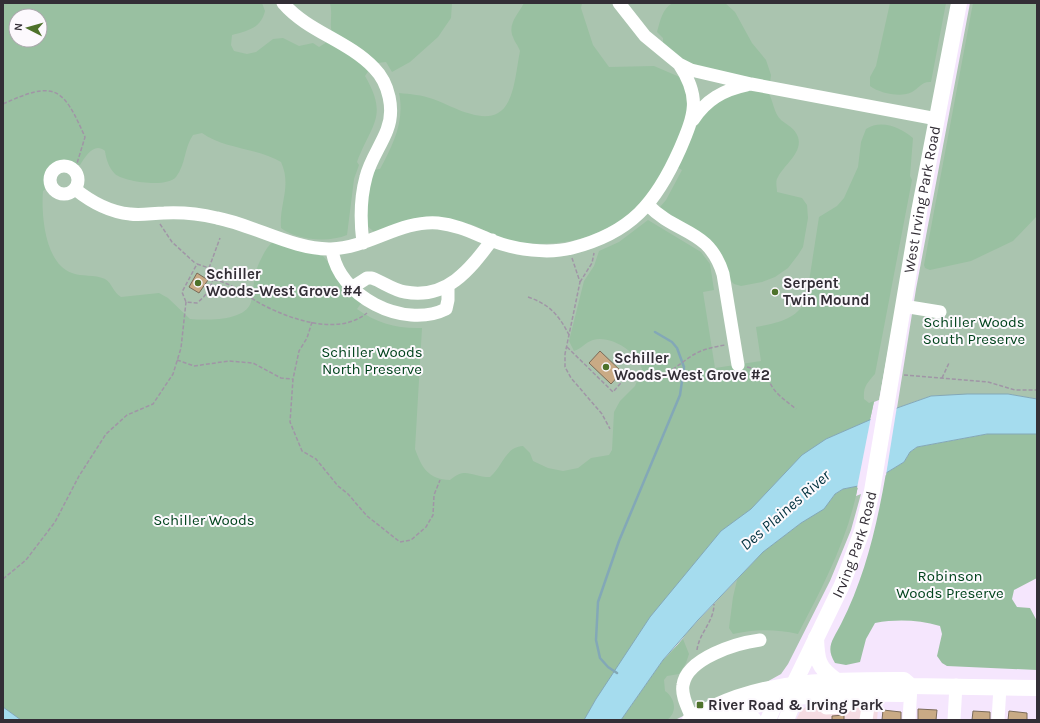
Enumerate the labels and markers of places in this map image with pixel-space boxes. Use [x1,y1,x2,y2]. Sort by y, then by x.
place label: Schiller Woods-West Grove #4 [206,265,362,300]
place label: Serpent Twin Mound [783,274,870,309]
marker: Schiller Woods-West Grove #4 [193,278,203,288]
marker: Serpent Twin Mound [770,287,780,297]
place label: Schiller Woods-West Grove #2 [614,349,770,384]
marker: Schiller Woods-West Grove #2 [601,362,611,372]
place label: River Road & Irving Park [708,696,884,714]
marker: River Road & Irving Park [695,700,705,710]

